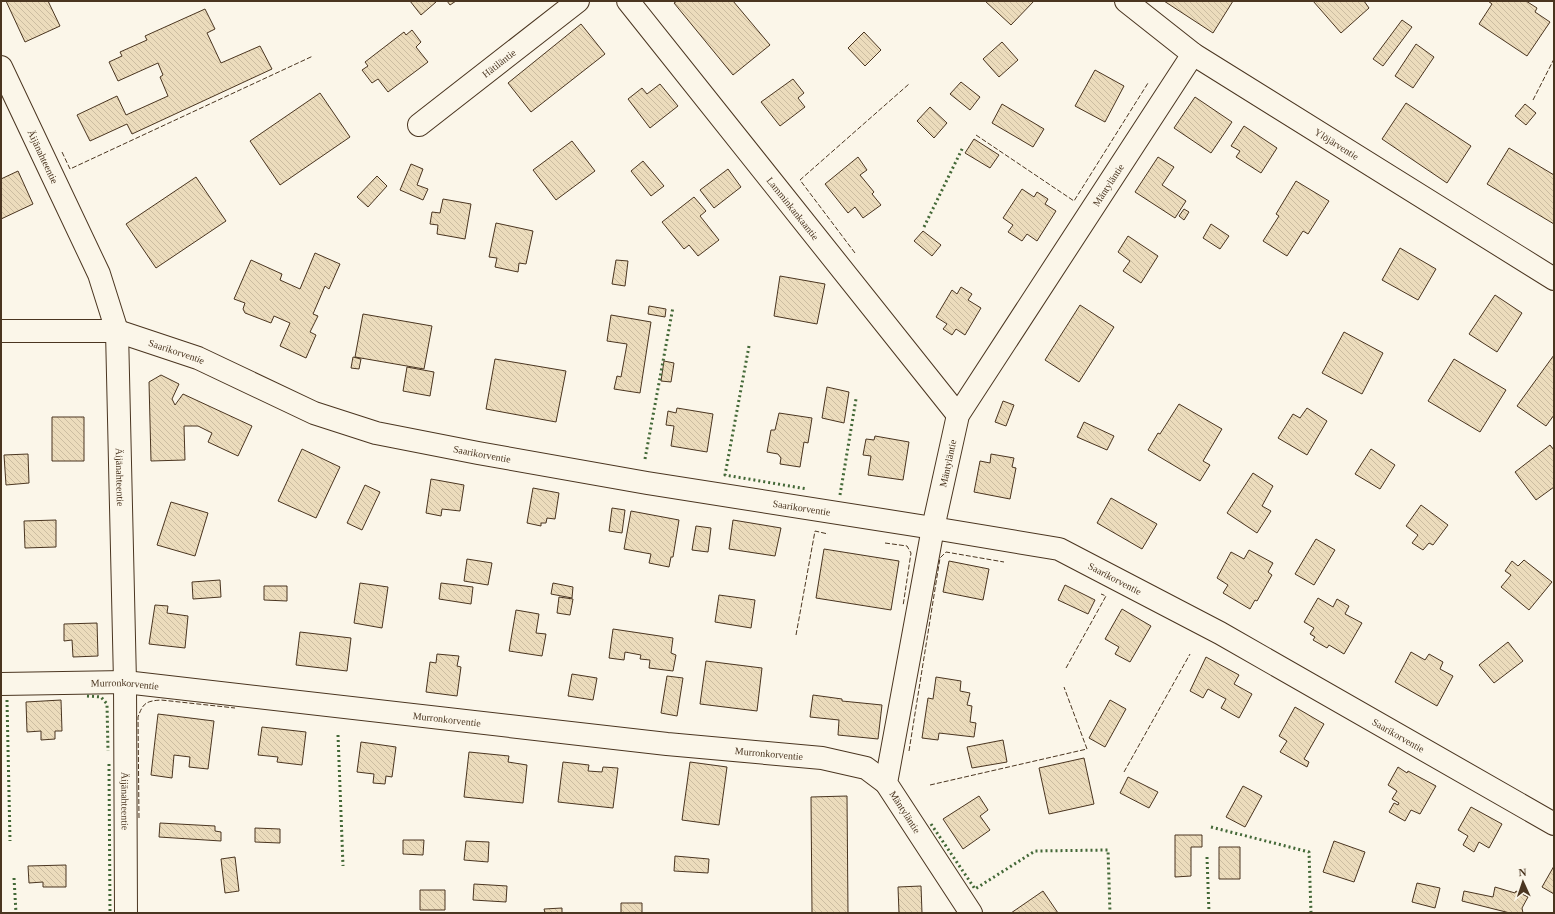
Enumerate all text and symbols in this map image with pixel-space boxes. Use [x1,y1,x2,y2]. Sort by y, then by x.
street label: Hätiläntie [480,46,518,79]
street label: Ylöjärventie [1313,126,1362,162]
street label: Äijänahteentie [26,128,61,186]
street label: Mäntyläntie [1090,161,1126,208]
street label: Lamminkankaantie [765,175,822,242]
street label: Saarikorventie [147,336,207,366]
street label: Mäntyläntie [937,438,958,488]
street label: Saarikorventie [452,443,512,464]
street label: Äijänahteentie [114,448,127,507]
street label: Saarikorventie [772,497,832,517]
street label: Saarikorventie [1087,560,1144,597]
street label: Murronkorventie [91,676,160,691]
street label: Murronkorventie [412,709,482,728]
street label: Saarikorventie [1370,716,1427,755]
street label: Murronkorventie [734,745,804,762]
street label: Äijänahteentie [120,772,131,831]
street label: Mäntyläntie [887,789,923,836]
north arrow [1503,862,1543,902]
text: N [1518,866,1527,878]

